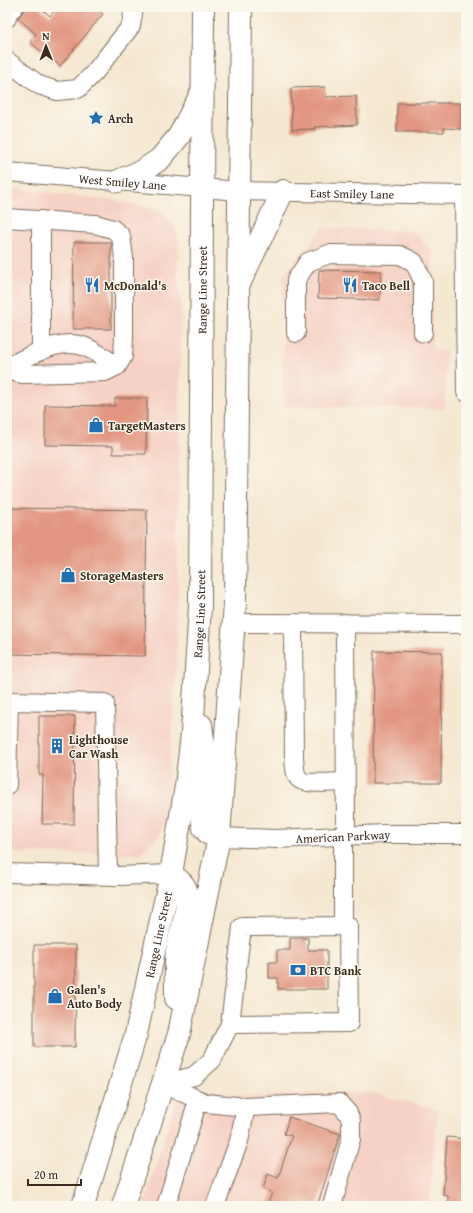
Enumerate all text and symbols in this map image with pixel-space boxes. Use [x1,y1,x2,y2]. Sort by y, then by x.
north arrow [26,26,66,66]
text: N [42,28,50,44]
place icon: Arch [87,109,105,127]
place label: Arch [108,110,133,127]
street label: West Smiley Lane [78,169,167,194]
street label: East Smiley Lane [310,184,395,202]
street label: Range Line Street [193,245,210,334]
restaurant icon: McDonald's [83,276,101,294]
restaurant icon: Taco Bell [341,276,359,294]
place label: McDonald's [104,277,166,294]
place label: Taco Bell [362,277,410,294]
shop icon: TargetMasters [87,416,105,434]
place label: TargetMasters [108,417,186,434]
shop icon: StorageMasters [59,566,77,584]
place label: StorageMasters [80,567,164,584]
street label: Range Line Street [188,569,209,658]
place label: Lighthouse Car Wash [69,731,128,762]
building icon: Lighthouse Car Wash [48,737,66,755]
street label: American Parkway [295,825,390,847]
street label: Range Line Street [140,889,176,979]
bank icon: BTC Bank [289,961,307,979]
place label: BTC Bank [310,962,362,979]
place label: Galen's Auto Body [67,981,123,1012]
shop icon: Galen's Auto Body [46,987,64,1005]
scale bar [28,1161,81,1187]
text: 20 m [34,1166,58,1183]

